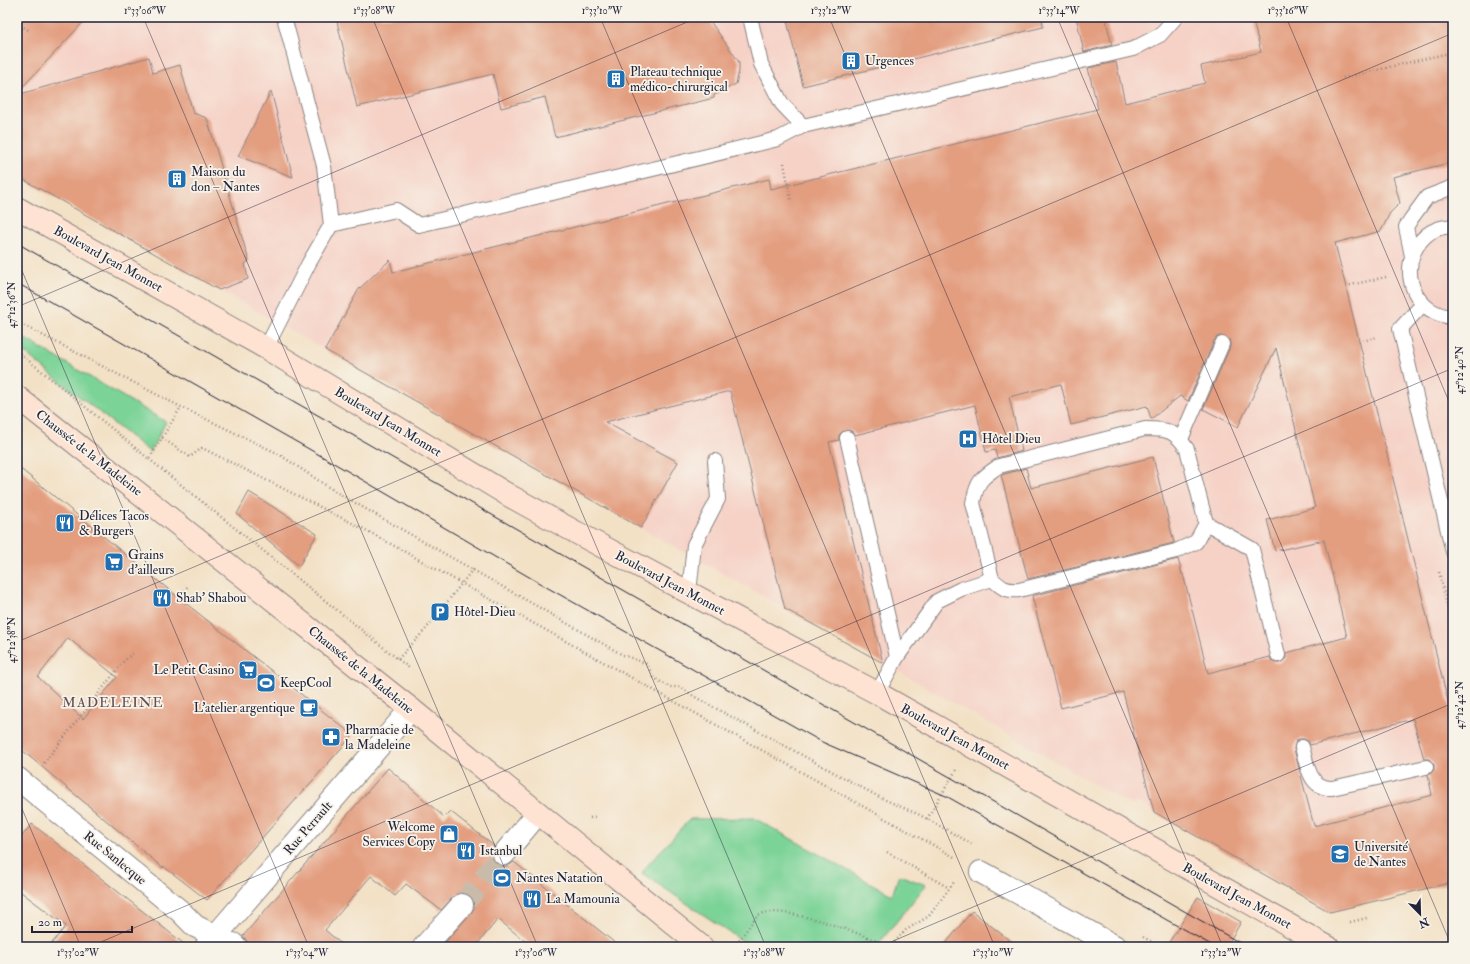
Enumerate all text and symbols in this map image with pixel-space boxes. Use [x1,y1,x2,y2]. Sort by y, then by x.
text: 1°33'06"W [124,5,167,17]
text: 1°33'08"W [353,5,396,17]
text: 1°33'10"W [582,5,623,17]
text: 1°33'12"W [811,5,852,17]
text: 1°33'14"W [1039,5,1080,17]
text: 1°33'16"W [1268,5,1309,17]
building icon: Urgences [840,50,862,72]
place label: Urgences [865,53,915,69]
place label: Plateau technique médico-chirurgical [630,64,728,95]
building icon: Plateau technique médico-chirurgical [605,68,627,90]
place label: Maison du don – Nantes [191,164,260,195]
building icon: Maison du don – Nantes [166,168,188,190]
street label: Boulevard Jean Monnet [51,222,165,296]
text: 47°12'36"N [6,282,18,328]
text: 47°12'40"N [1454,346,1466,394]
street label: Boulevard Jean Monnet [332,384,444,460]
street label: Chaussée de la Madeleine [32,406,146,500]
hospital icon: Hôtel Dieu [957,428,979,450]
place label: Hôtel Dieu [982,431,1041,447]
place label: Délices Tacos & Burgers [79,508,150,539]
restaurant icon: Délices Tacos & Burgers [54,512,76,534]
place label: Grains d'ailleurs [128,547,175,578]
street label: Boulevard Jean Monnet [612,547,728,619]
supermarket icon: Grains d'ailleurs [103,551,125,573]
restaurant icon: Shab' Shabou [151,587,173,609]
place label: Shab' Shabou [176,590,247,606]
parking icon: Hôtel-Dieu [429,601,451,623]
place label: Hôtel-Dieu [454,604,516,620]
text: 47°12'38"N [6,617,18,663]
street label: Chaussée de la Madeleine [305,623,417,718]
supermarket icon: Le Petit Casino [237,659,259,681]
place label: Le Petit Casino [154,662,234,678]
sports icon: KeepCool [255,672,277,694]
place label: KeepCool [280,675,332,692]
text: 47°12'42"N [1454,681,1466,729]
district label: MADELEINE [62,694,164,711]
cafe icon: L'atelier argentique [298,697,320,719]
place label: L'atelier argentique [194,700,296,716]
street label: Boulevard Jean Monnet [898,700,1012,774]
place label: Pharmacie de la Madeleine [345,722,414,753]
pharmacy icon: Pharmacie de la Madeleine [320,726,342,748]
street label: Rue Perrault [280,798,336,858]
place label: Welcome Services Copy [362,819,436,851]
shop icon: Welcome Services Copy [438,823,460,845]
street label: Rue Sanlecque [80,828,150,889]
place label: Université de Nantes [1354,839,1409,870]
restaurant icon: Istanbul [455,840,477,862]
place label: Istanbul [480,843,523,859]
school or university icon: Université de Nantes [1329,843,1351,865]
street label: Boulevard Jean Monnet [1180,859,1294,933]
sports icon: Nantes Natation [491,867,513,889]
place label: Nantes Natation [516,870,603,886]
restaurant icon: La Mamounia [521,888,543,910]
place label: La Mamounia [546,891,621,907]
north arrow [1400,894,1440,934]
scale bar [32,908,132,934]
text: N [1416,914,1432,931]
text: 20 m [38,915,63,930]
text: 1°33'02"W [57,947,100,959]
text: 1°33'04"W [286,947,329,959]
text: 1°33'06"W [515,947,558,959]
text: 1°33'08"W [743,947,786,959]
text: 1°33'10"W [973,947,1014,959]
text: 1°33'12"W [1201,947,1242,959]

